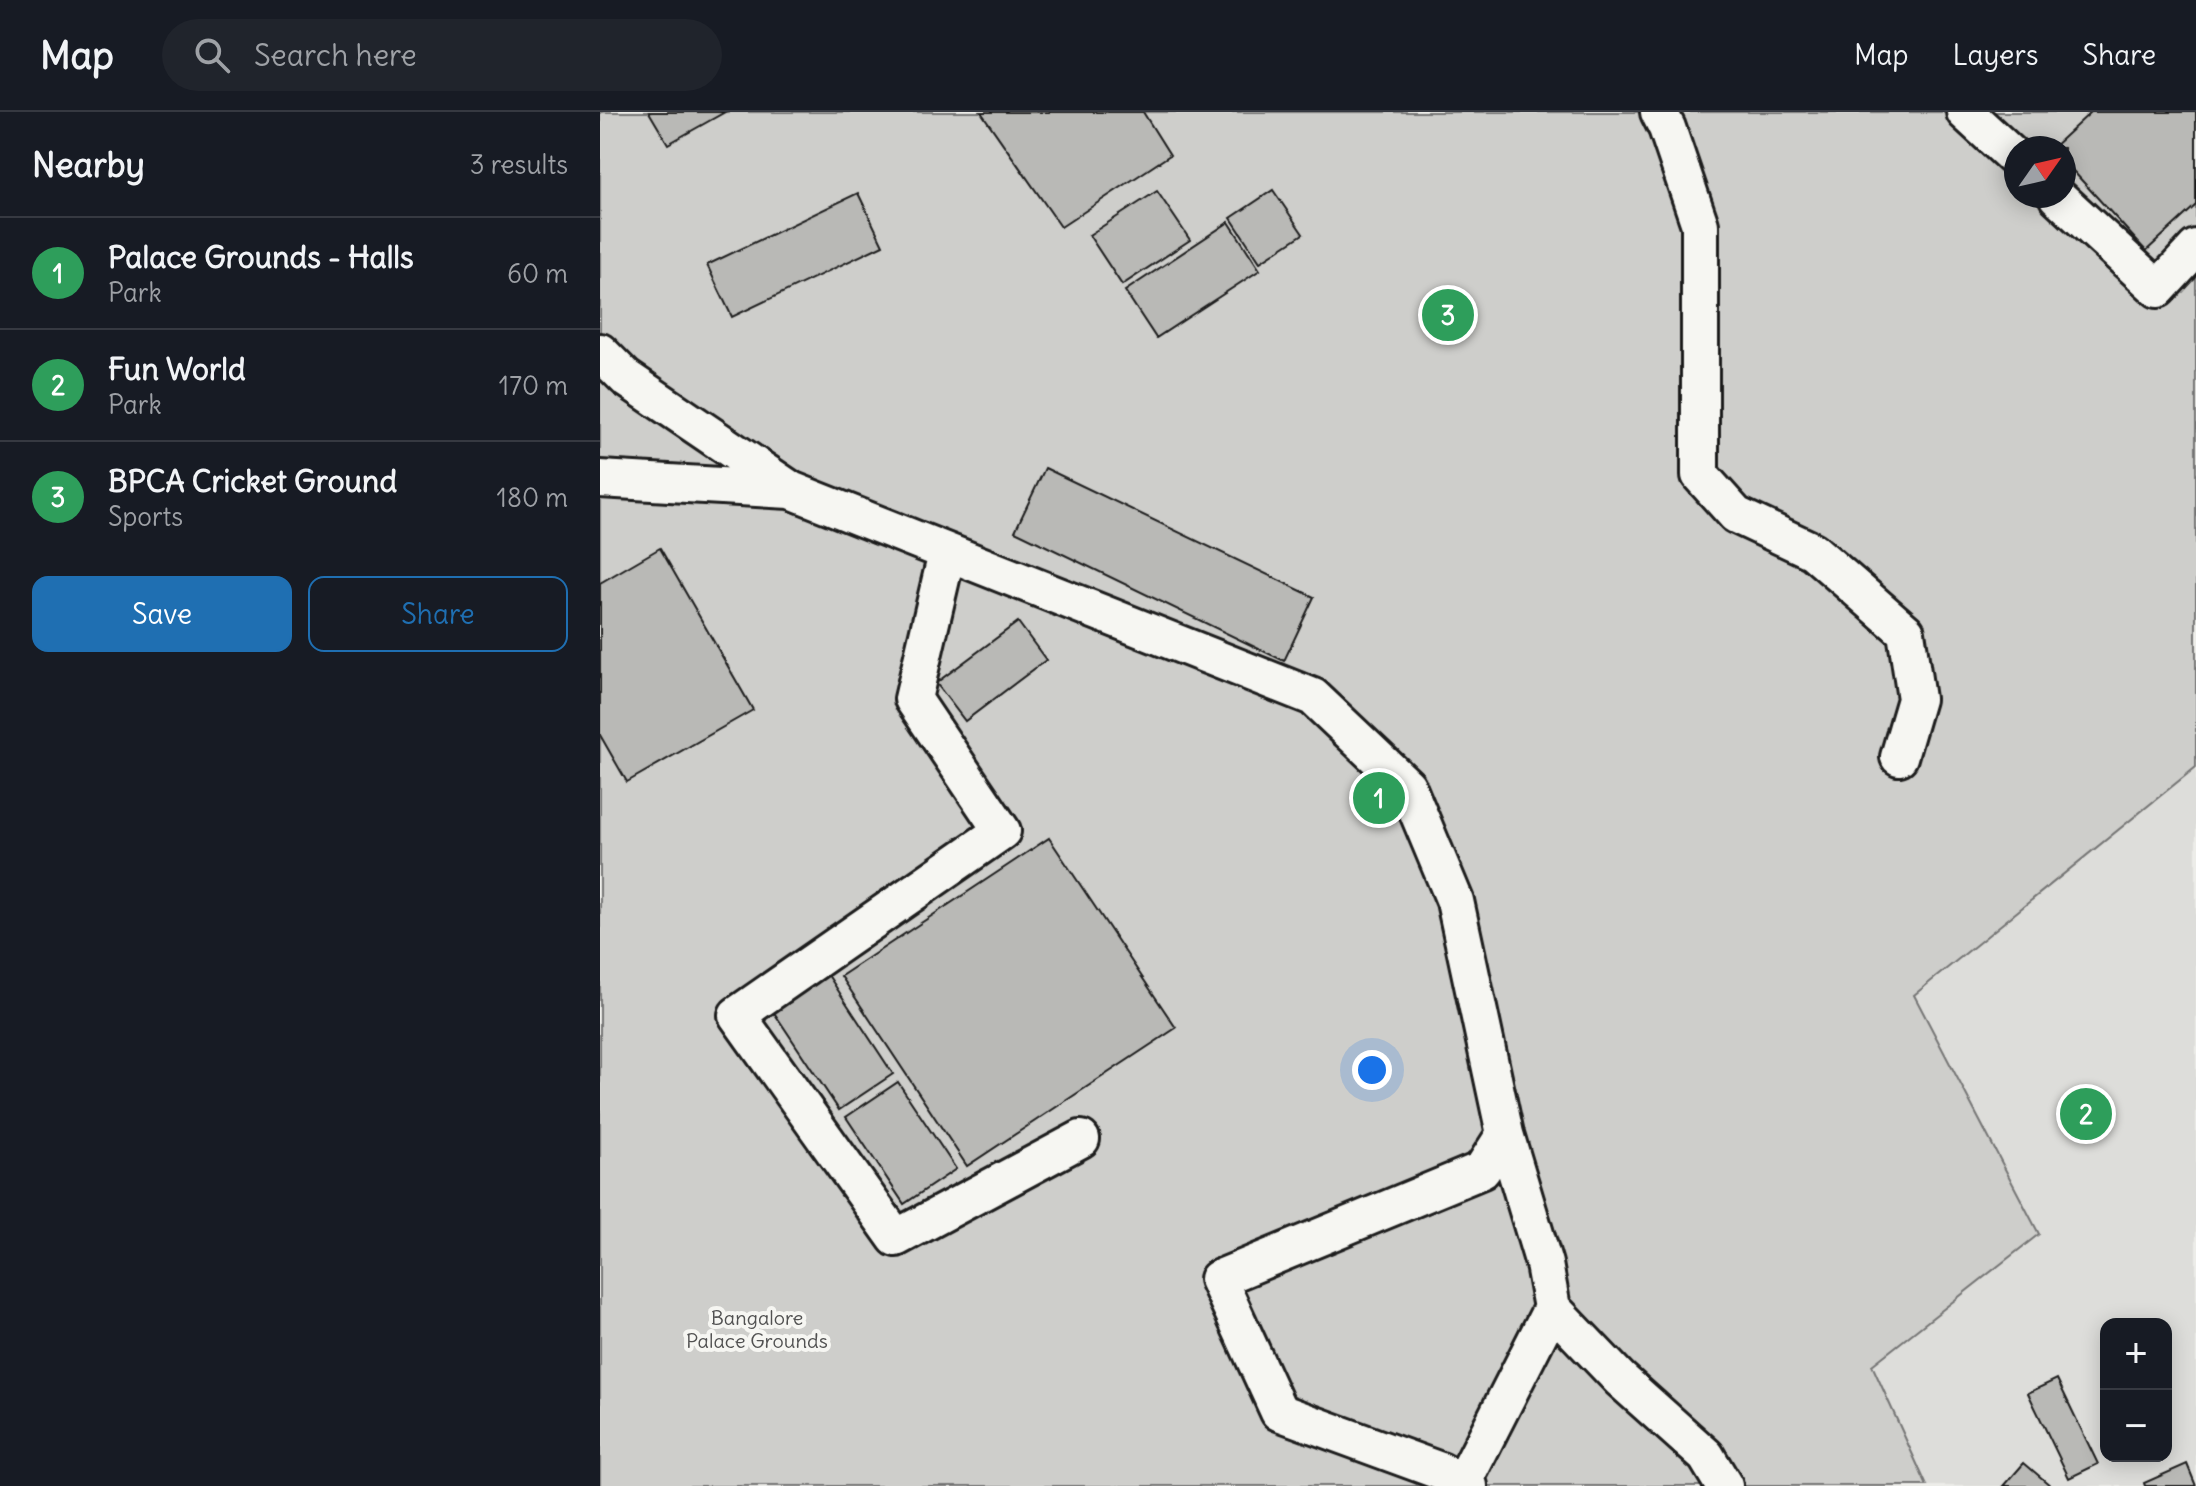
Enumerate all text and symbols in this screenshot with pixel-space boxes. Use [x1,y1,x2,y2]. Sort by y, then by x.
search box [162,19,722,91]
text: Map [40,32,114,79]
icon: search [190,33,234,77]
text: Search here [254,36,417,74]
text: Map [1854,37,1909,73]
text: Layers [1953,37,2039,73]
text: Share [2083,37,2156,73]
north arrow [2004,136,2076,208]
text: Nearby [32,143,145,186]
text: 3 results [470,148,568,181]
text: Palace Grounds - Halls [108,238,414,276]
text: 1 [53,257,63,290]
text: 60 m [507,257,568,290]
text: Park [108,276,162,309]
pin: 3 [1422,285,1474,345]
text: Fun World [108,350,246,388]
text: 2 [51,369,65,402]
text: 170 m [499,369,568,402]
text: Park [108,388,162,421]
text: BPCA Cricket Ground [108,462,397,500]
text: 3 [51,481,65,514]
text: 180 m [497,481,568,514]
text: Sports [108,500,183,533]
button: Save [32,576,292,652]
button: Share [308,576,568,652]
pin: 1 [1353,768,1405,828]
your location [1352,1050,1392,1090]
pin: 2 [2060,1084,2112,1144]
park label: Bangalore Palace Grounds [686,1305,828,1353]
map controls [2100,1318,2172,1462]
button: + [2100,1318,2172,1390]
button: − [2100,1390,2172,1462]

